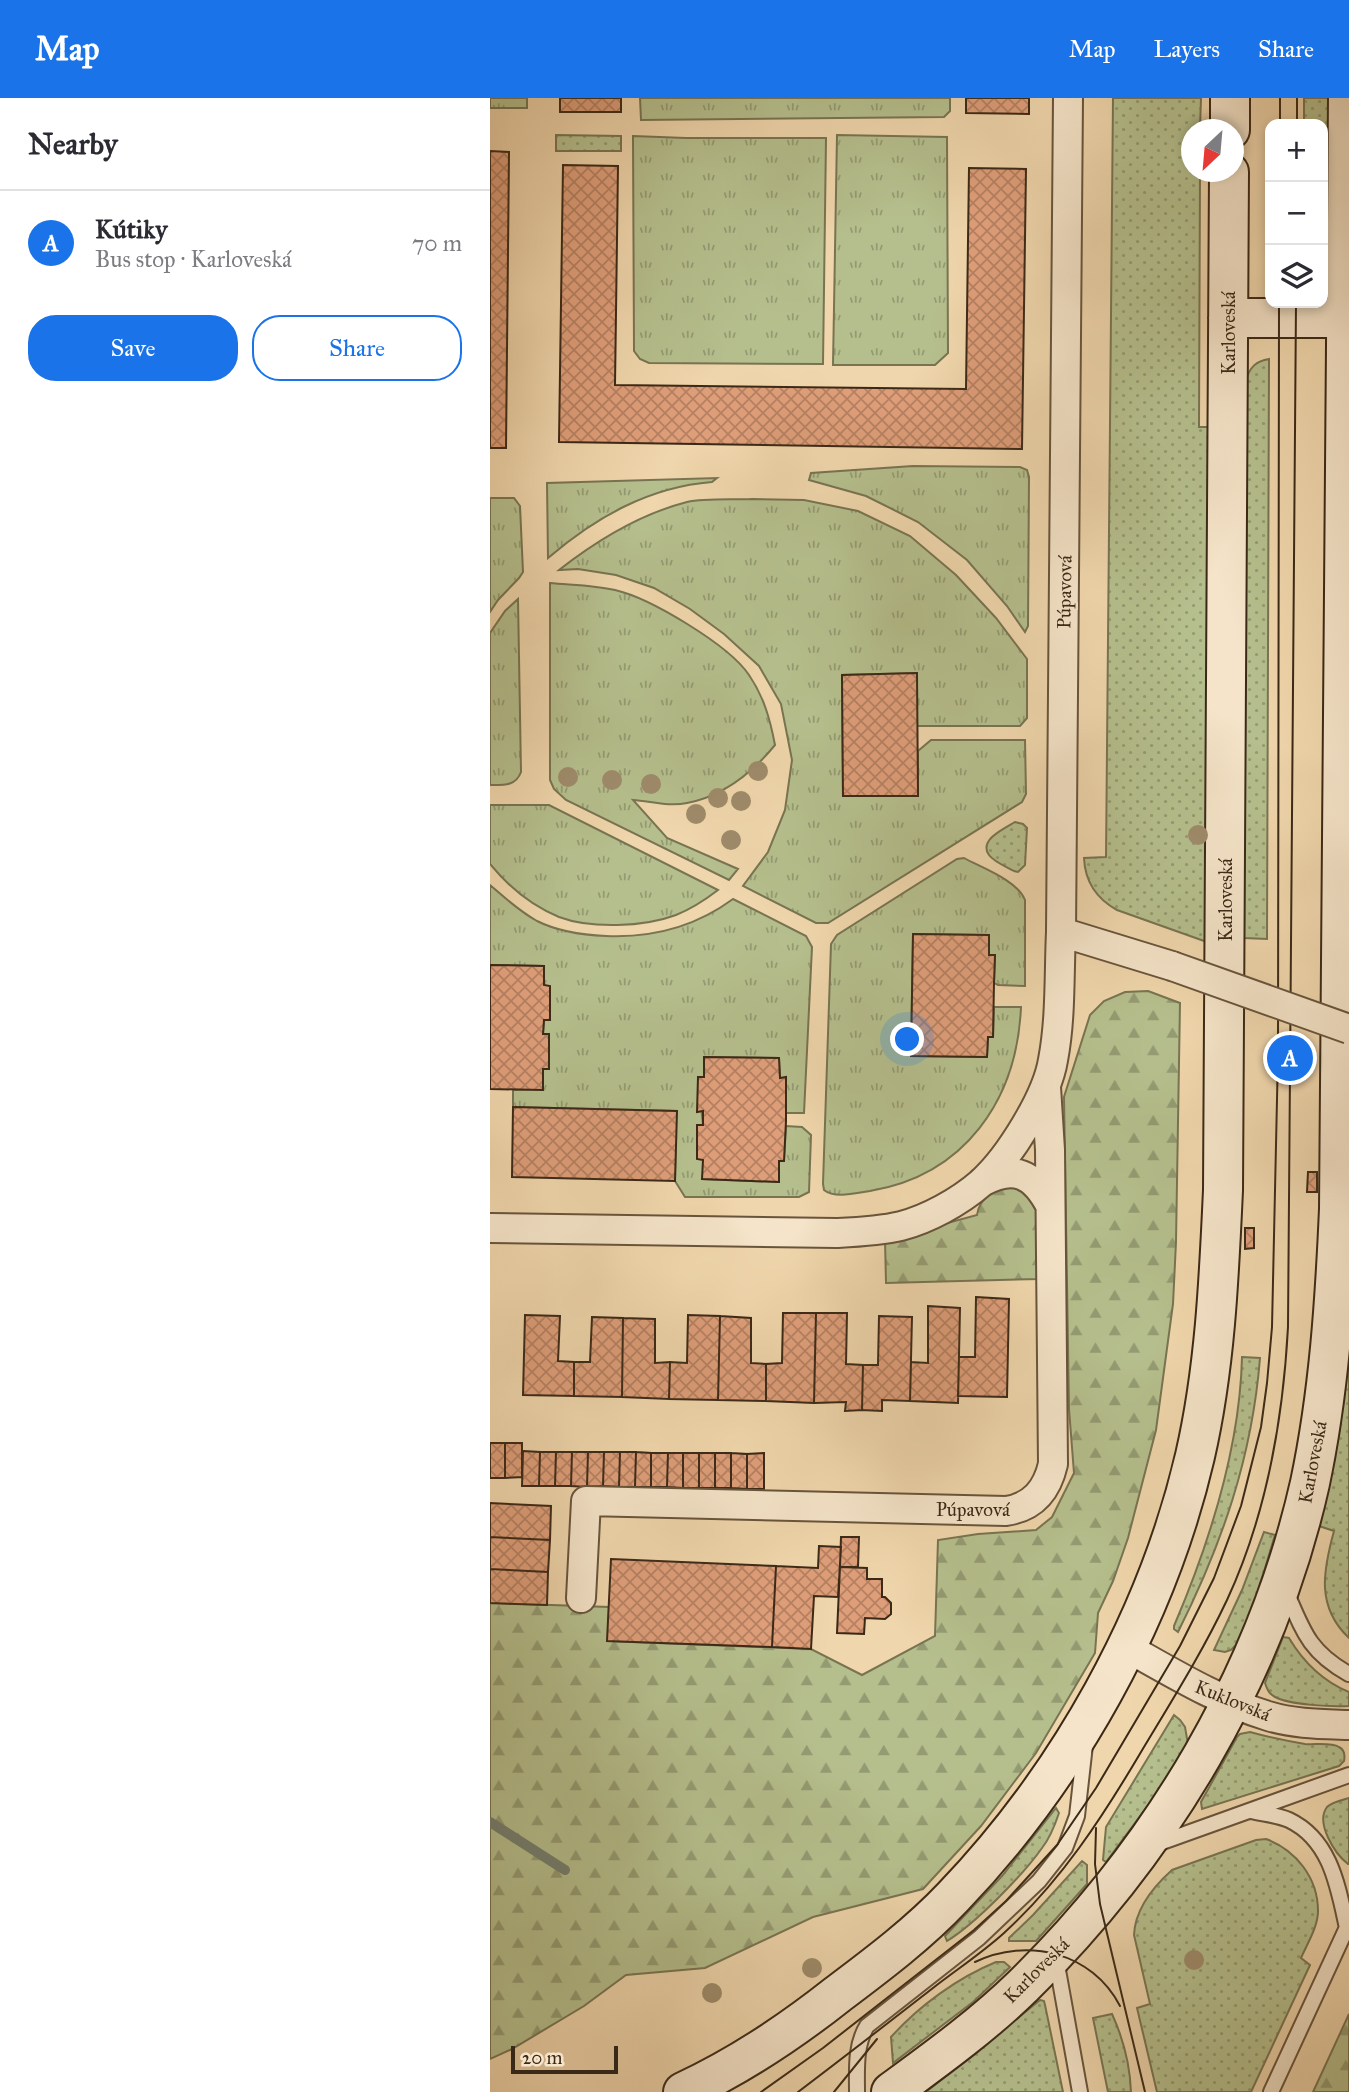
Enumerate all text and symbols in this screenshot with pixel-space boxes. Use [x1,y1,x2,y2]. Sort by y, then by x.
text: Map [35,29,99,69]
text: Map [1069,34,1116,64]
text: Layers [1154,34,1220,64]
text: Share [1258,34,1314,64]
north arrow [1181,119,1244,182]
map controls [1265,119,1328,308]
button: + [1265,119,1328,182]
text: Nearby [28,126,118,162]
button: − [1265,182,1328,245]
text: Kútiky [95,213,167,245]
text: A [43,229,59,257]
text: 70 m [412,229,462,257]
text: Bus stop · Karloveská [95,245,292,273]
button: layers [1265,245,1328,308]
street label: Karloveská [1217,290,1240,375]
button: Save [28,315,238,381]
button: Share [252,315,462,381]
street label: Púpavová [1052,554,1077,629]
street label: Karloveská [1214,857,1237,942]
your location [890,1022,924,1056]
pin: A [1267,1032,1313,1084]
street label: Karloveská [1293,1418,1332,1505]
street label: Púpavová [936,1498,1011,1521]
street label: Kuklovská [1192,1675,1275,1726]
street label: Karloveská [999,1932,1075,2008]
scale bar [511,2043,618,2075]
text: 20 m [522,2046,563,2069]

